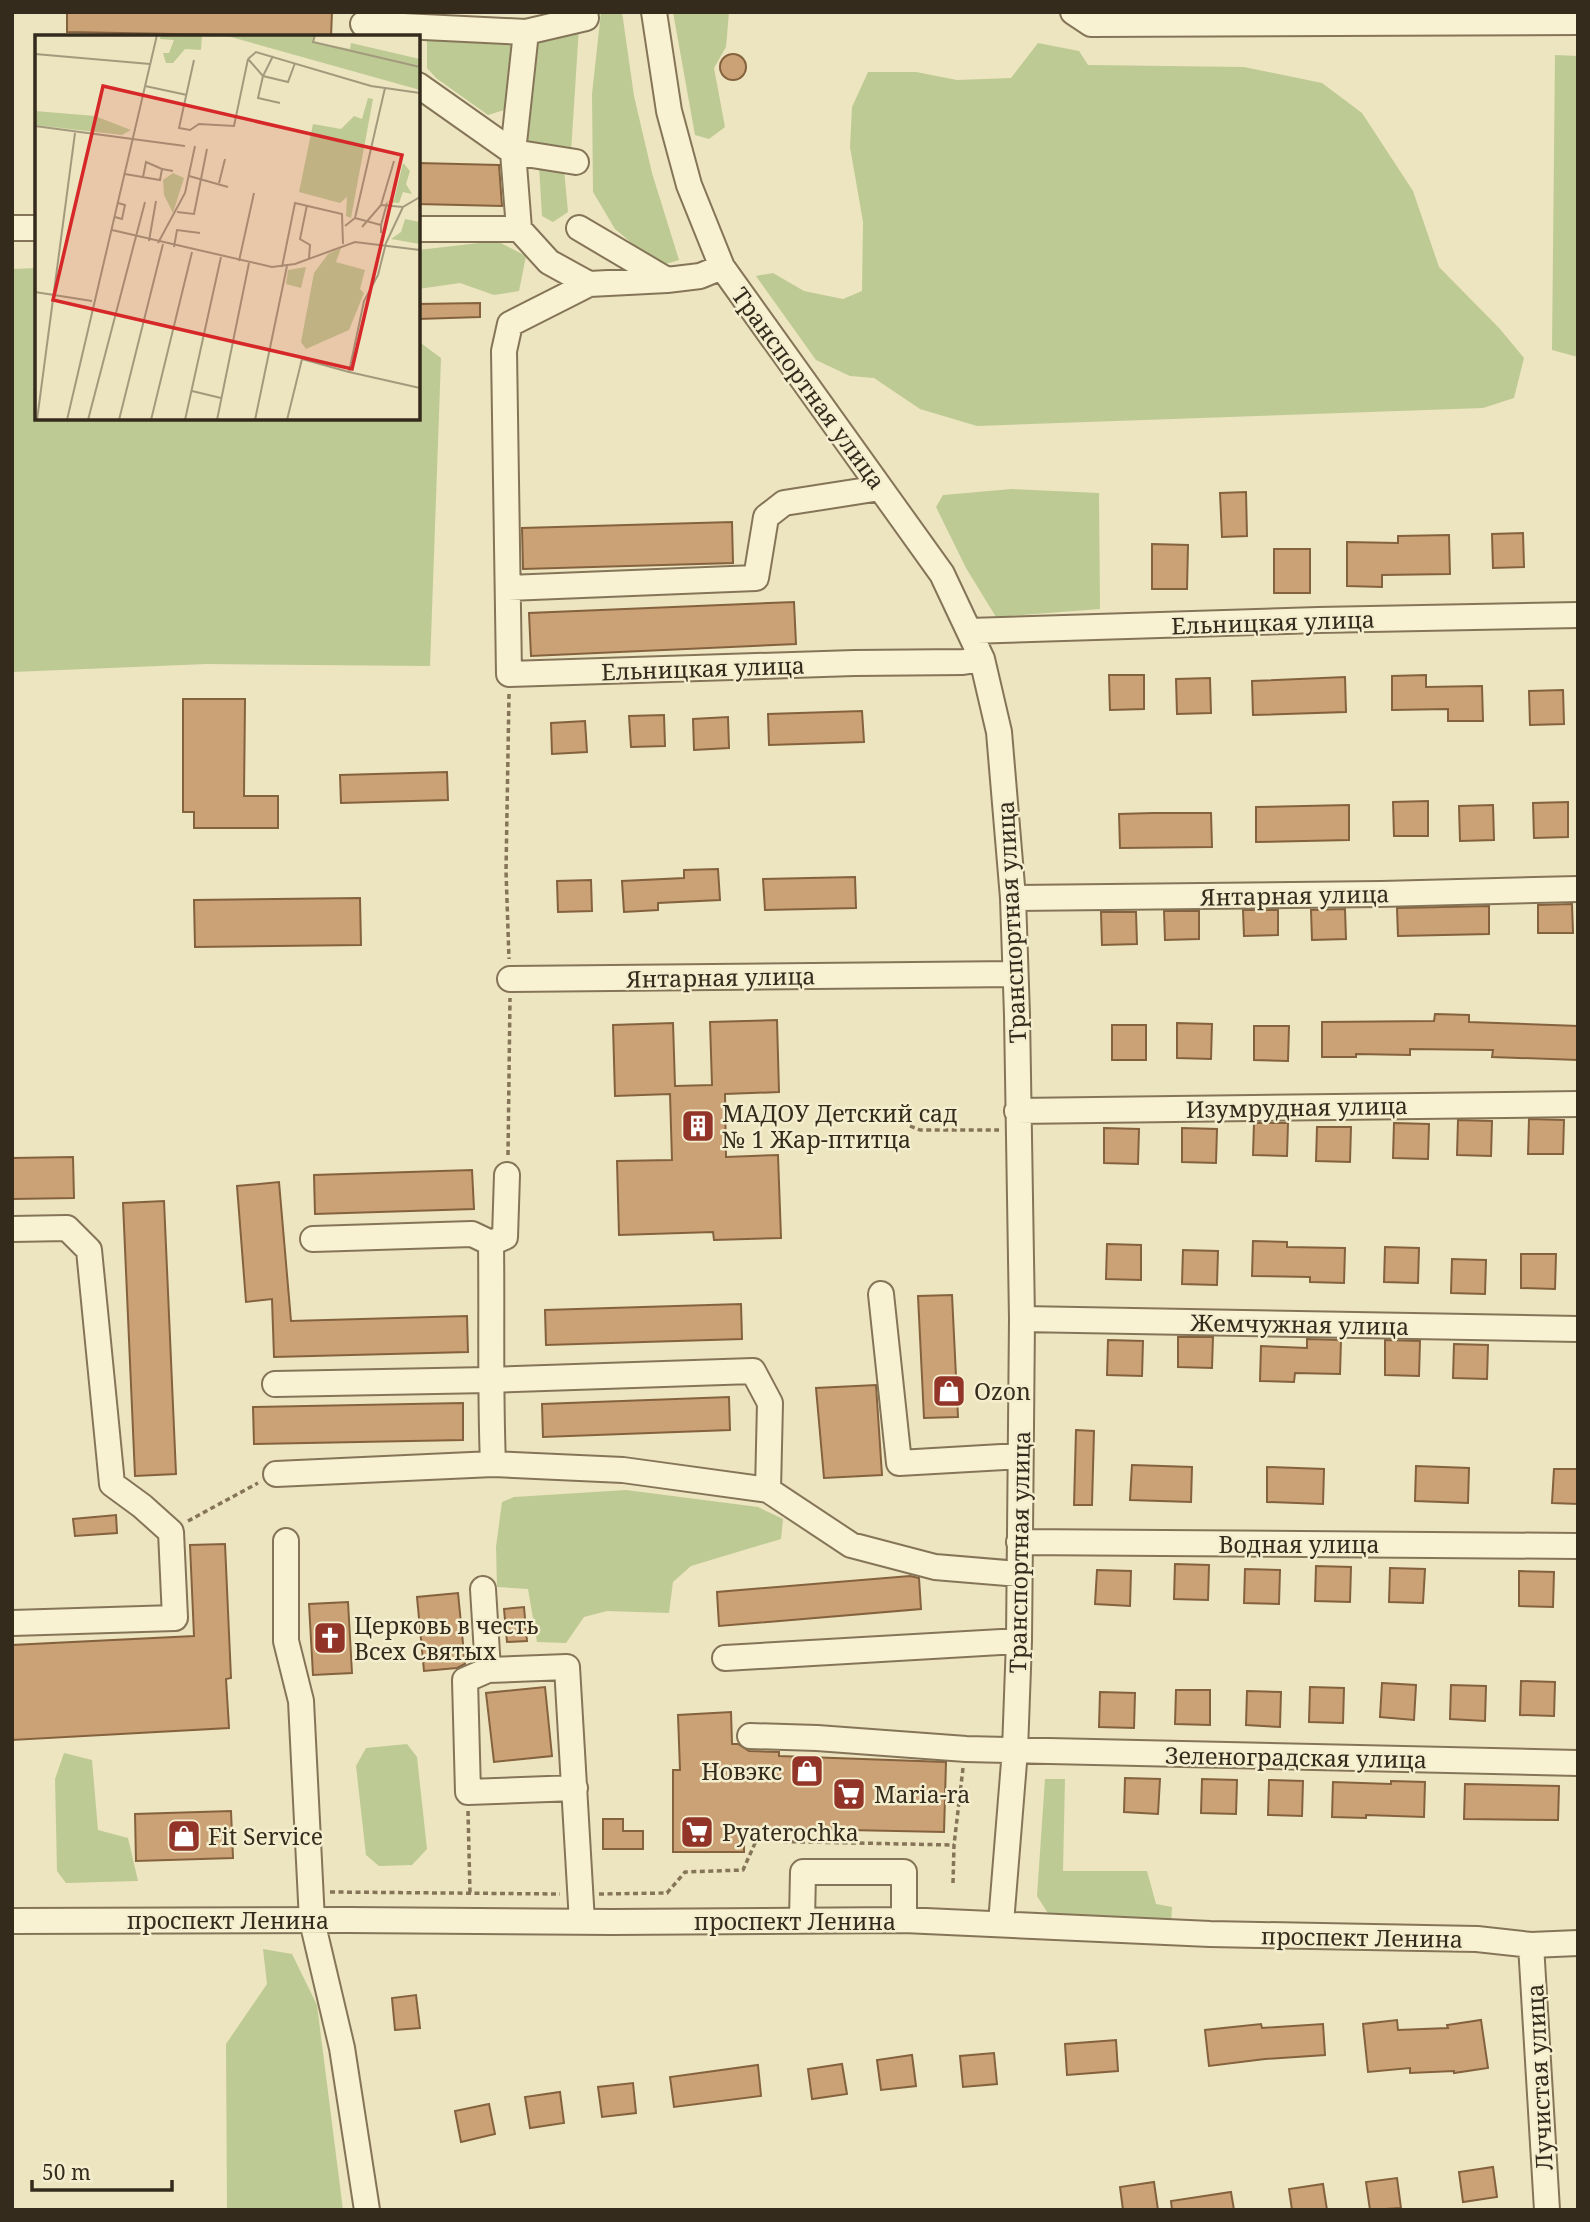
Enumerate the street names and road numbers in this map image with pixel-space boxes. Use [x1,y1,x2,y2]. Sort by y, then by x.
street label: Транспортная улица [725,280,893,496]
street label: Ельницкая улица [1171,602,1375,642]
street label: Ельницкая улица [601,648,805,688]
street label: Транспортная улица [989,800,1033,1044]
street label: Янтарная улица [1199,877,1390,913]
street label: Янтарная улица [625,959,816,995]
street label: Изумрудная улица [1186,1089,1408,1125]
street label: Жемчужная улица [1189,1306,1410,1342]
street label: Транспортная улица [1001,1430,1037,1674]
street label: Водная улица [1218,1528,1380,1560]
street label: Зеленоградская улица [1165,1739,1427,1775]
street label: проспект Ленина [127,1904,329,1936]
street label: проспект Ленина [694,1905,896,1937]
street label: проспект Ленина [1261,1919,1463,1955]
street label: Лучистая улица [1518,1983,1560,2171]

